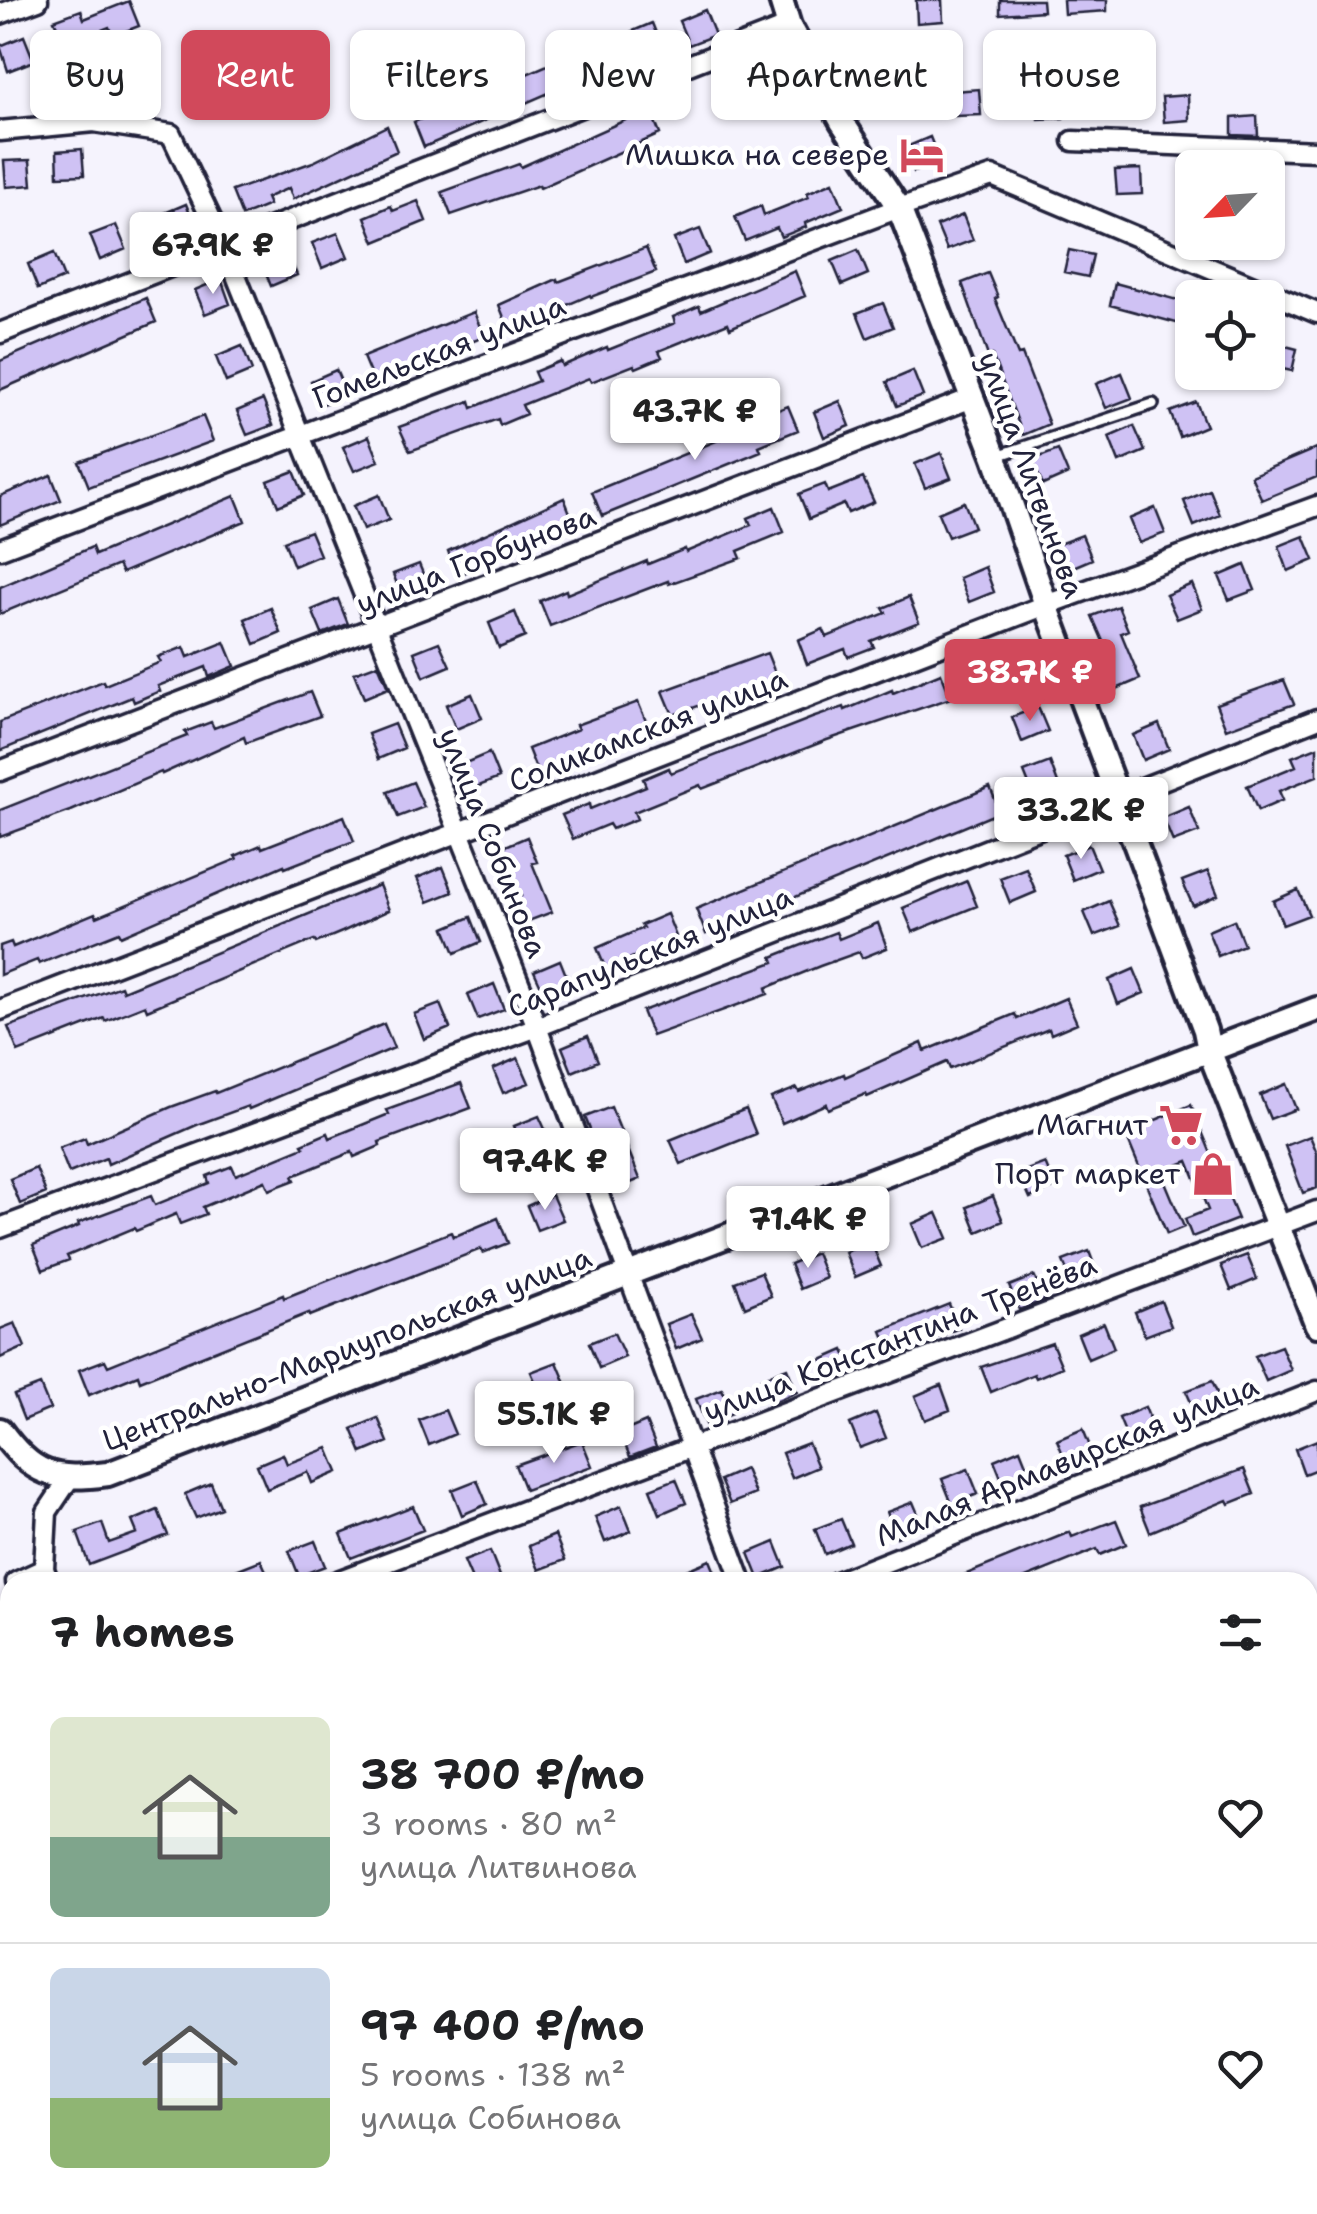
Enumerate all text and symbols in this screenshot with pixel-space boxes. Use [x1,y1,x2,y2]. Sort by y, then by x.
chip: Buy [30,30,161,120]
chip: Rent [181,30,330,120]
chip: Filters [350,30,525,120]
chip: New [545,30,691,120]
chip: Apartment [711,30,963,120]
chip: House [983,30,1156,120]
hotel icon: Мишка на севере [898,131,946,179]
place label: Мишка на севере [625,134,889,175]
north arrow [1175,150,1285,260]
map controls [1175,150,1285,390]
pin: 67.9K ₽ [121,212,305,297]
text: 67.9K ₽ [152,223,274,266]
button: locate [1175,280,1285,390]
street label: Гомельская улица [306,284,572,419]
street label: улица Литвинова [968,346,1095,604]
pin: 43.7K ₽ [603,378,787,463]
text: 43.7K ₽ [632,389,758,432]
street label: улица Горбунова [350,495,602,624]
pin: 38.7K ₽ [938,639,1122,724]
text: 38.7K ₽ [967,650,1093,693]
street label: Соликамская улица [503,657,793,802]
street label: улица Собинова [429,722,558,964]
pin: 33.2K ₽ [989,777,1173,862]
text: 33.2K ₽ [1016,788,1146,831]
street label: Сарапульская улица [501,875,799,1028]
supermarket icon: Магнит [1157,1101,1205,1149]
place label: Магнит [1036,1104,1149,1145]
pin: 97.4K ₽ [453,1128,637,1213]
text: 97.4K ₽ [482,1139,608,1182]
shop icon: Порт маркет [1189,1150,1237,1198]
place label: Порт маркет [995,1153,1181,1194]
pin: 71.4K ₽ [716,1186,900,1271]
text: 71.4K ₽ [748,1197,868,1240]
street label: Центрально-Мариупольская улица [96,1236,597,1461]
street label: улица Константина Тренёва [697,1243,1103,1432]
street label: Малая Армавирская улица [869,1365,1265,1556]
pin: 55.1K ₽ [462,1381,646,1466]
text: 55.1K ₽ [497,1392,611,1435]
text: 7 homes [50,1604,235,1660]
icon: filters [1213,1605,1268,1660]
text: 38 700 ₽/mo [360,1746,645,1802]
icon: home [130,1757,250,1877]
icon: heart [1213,1790,1268,1845]
text: 3 rooms · 80 m² [360,1802,617,1845]
text: улица Литвинова [360,1845,637,1888]
text: 97 400 ₽/mo [360,1997,645,2053]
icon: home [130,2008,250,2128]
icon: heart [1213,2041,1268,2096]
text: 5 rooms · 138 m² [360,2053,626,2096]
text: улица Собинова [360,2096,621,2139]

